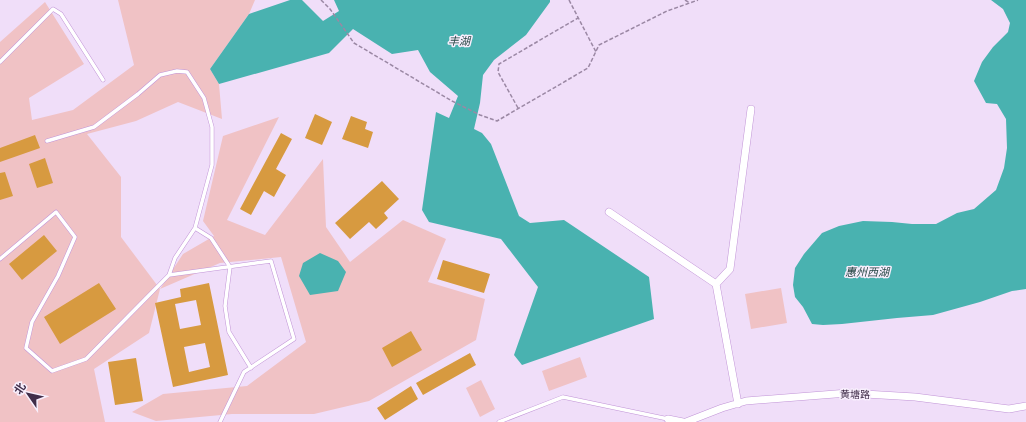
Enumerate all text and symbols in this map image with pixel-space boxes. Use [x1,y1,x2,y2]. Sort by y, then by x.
water label: 丰湖 [448,34,472,47]
water label: 惠州西湖 [845,265,891,278]
north arrow [8,374,48,414]
text: 北 [11,380,28,396]
street label: 黄塘路 [840,388,870,400]

